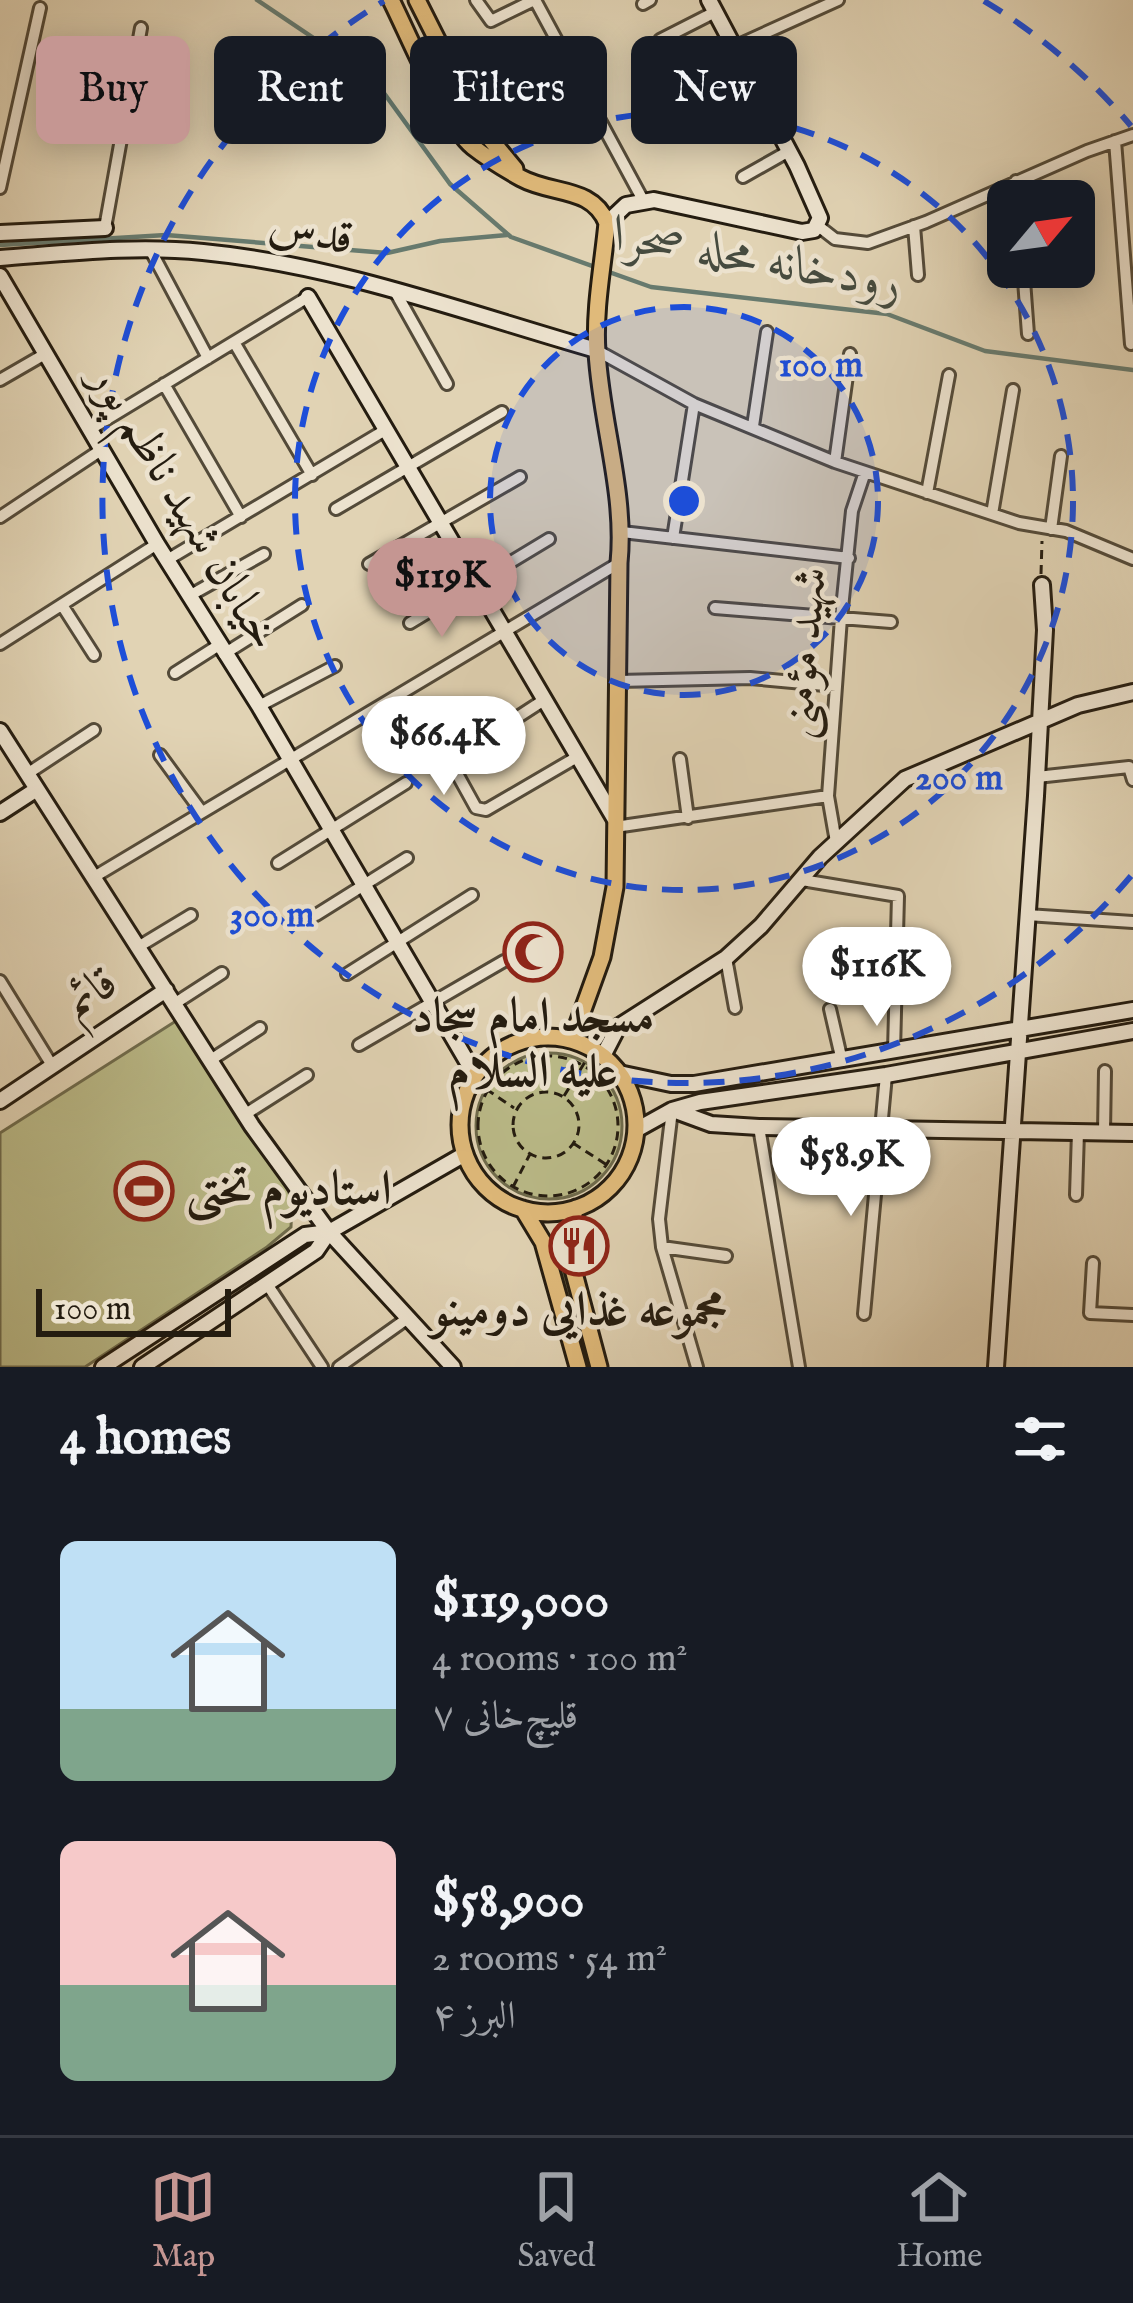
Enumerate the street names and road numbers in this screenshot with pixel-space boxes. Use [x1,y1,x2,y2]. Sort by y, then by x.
street label: قدس [263,195,359,271]
street label: خیابان شهید ناظم پور [64,351,293,668]
street label: شهید مؤمنی [768,565,842,741]
street label: قائم [52,954,134,1041]

